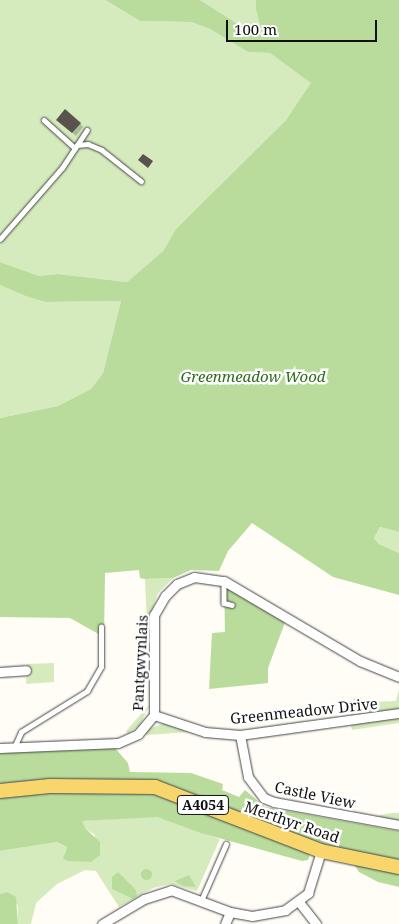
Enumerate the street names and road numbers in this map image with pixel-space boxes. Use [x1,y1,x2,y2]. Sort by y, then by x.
street label: Pantgwynlais [128,614,152,712]
street label: Greenmeadow Drive [229,694,379,728]
street label: Castle View [273,778,357,812]
road number: A4054 [177,794,229,816]
street label: Merthyr Road [242,797,342,847]

